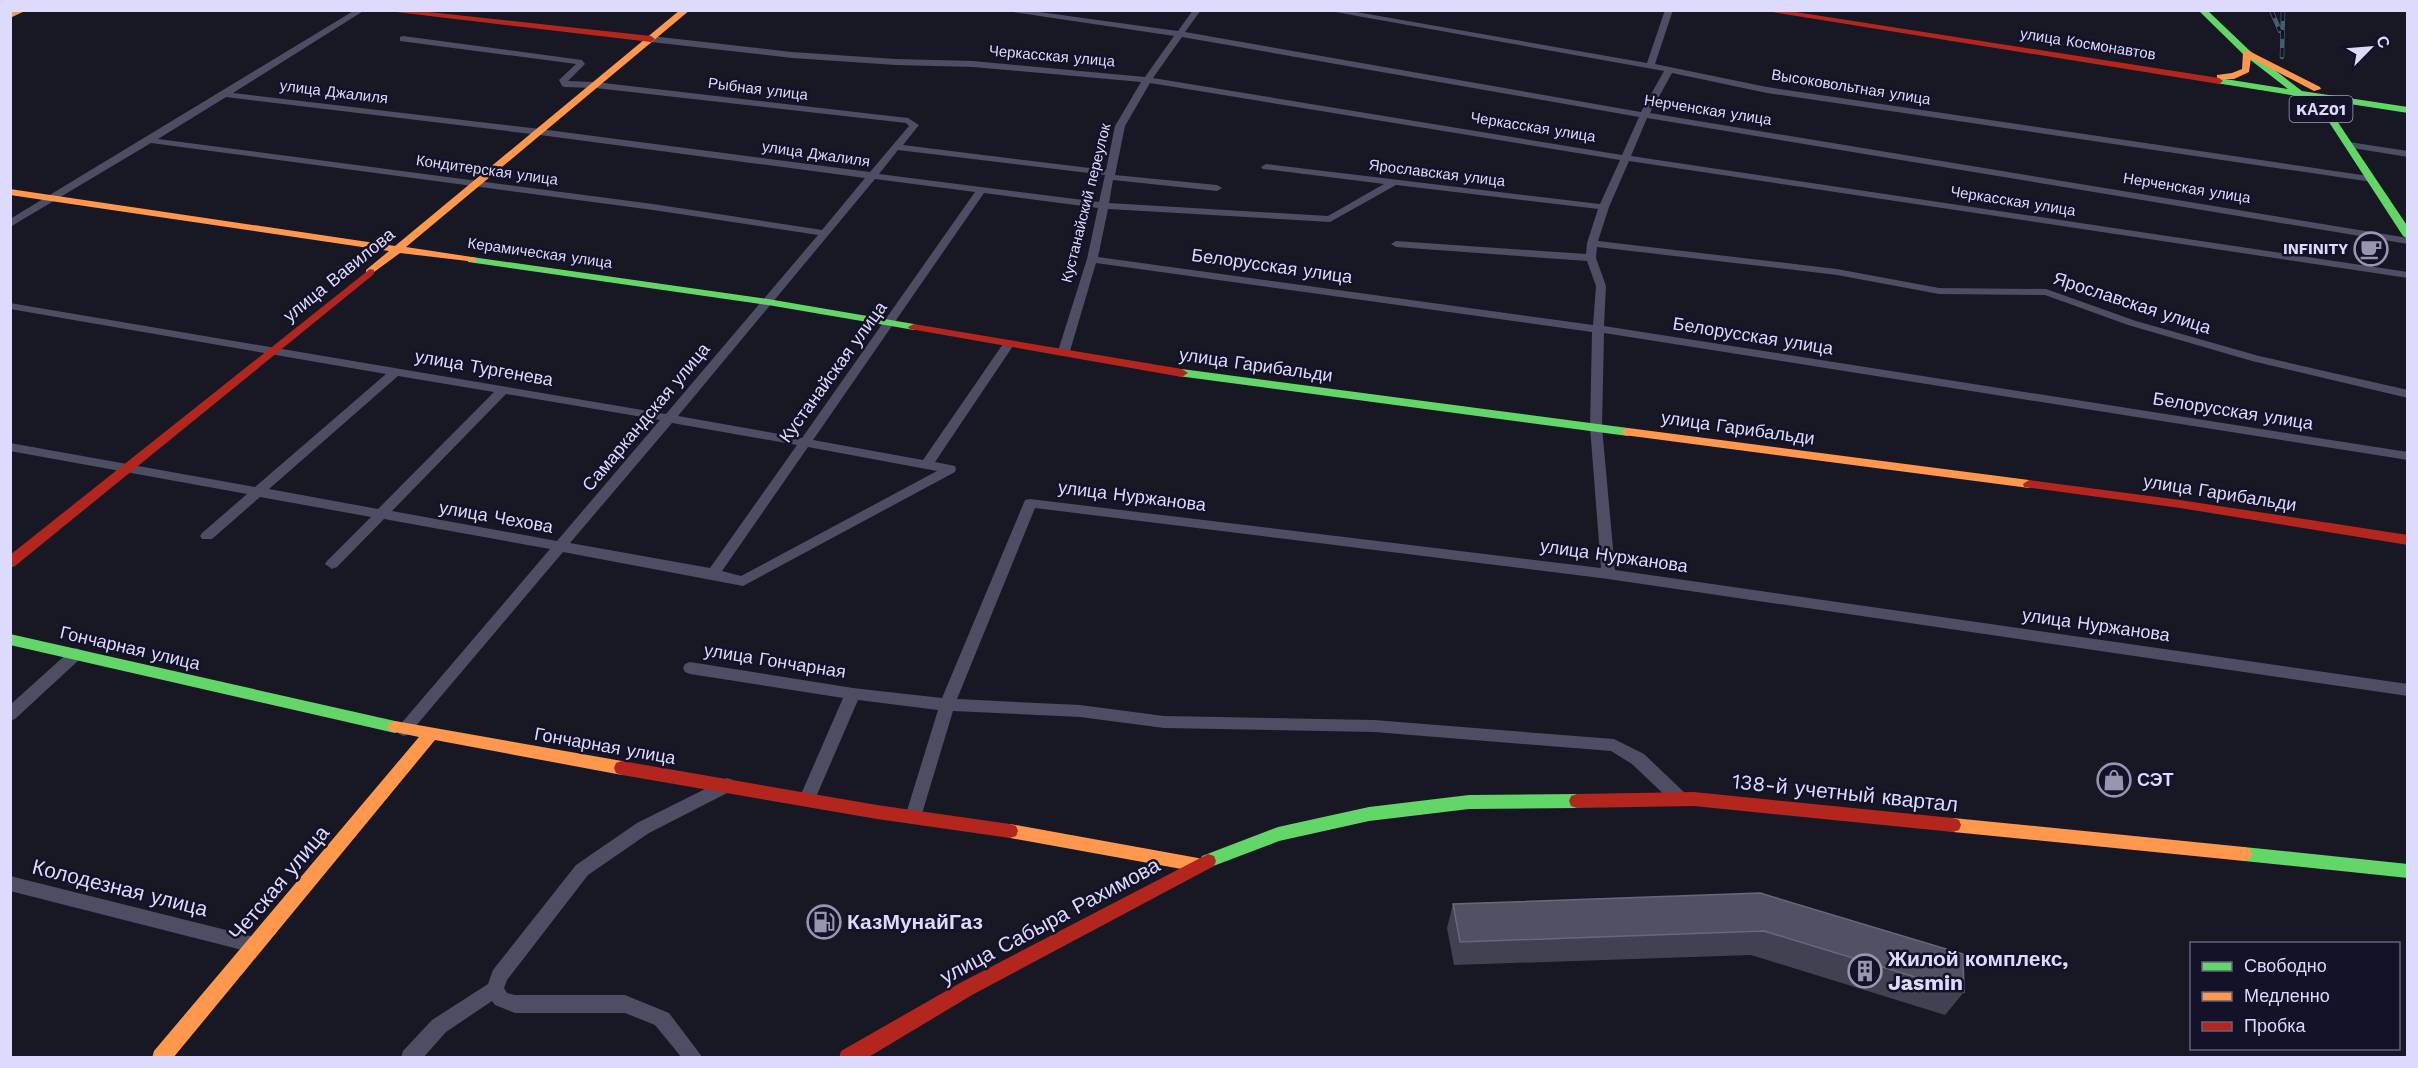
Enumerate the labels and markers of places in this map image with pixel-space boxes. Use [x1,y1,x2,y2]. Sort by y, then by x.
cafe icon: INFINITY [2353,231,2389,267]
place label: INFINITY [2283,240,2348,258]
shop icon: СЭТ [2096,762,2132,798]
place label: СЭТ [2137,769,2174,790]
fuel station icon: КазМунайГаз [806,904,842,940]
place label: КазМунайГаз [847,909,983,934]
place label: Жилой комплекс, Jasmin [1887,946,2068,995]
building icon: Жилой комплекс, Jasmin [1847,953,1883,989]

